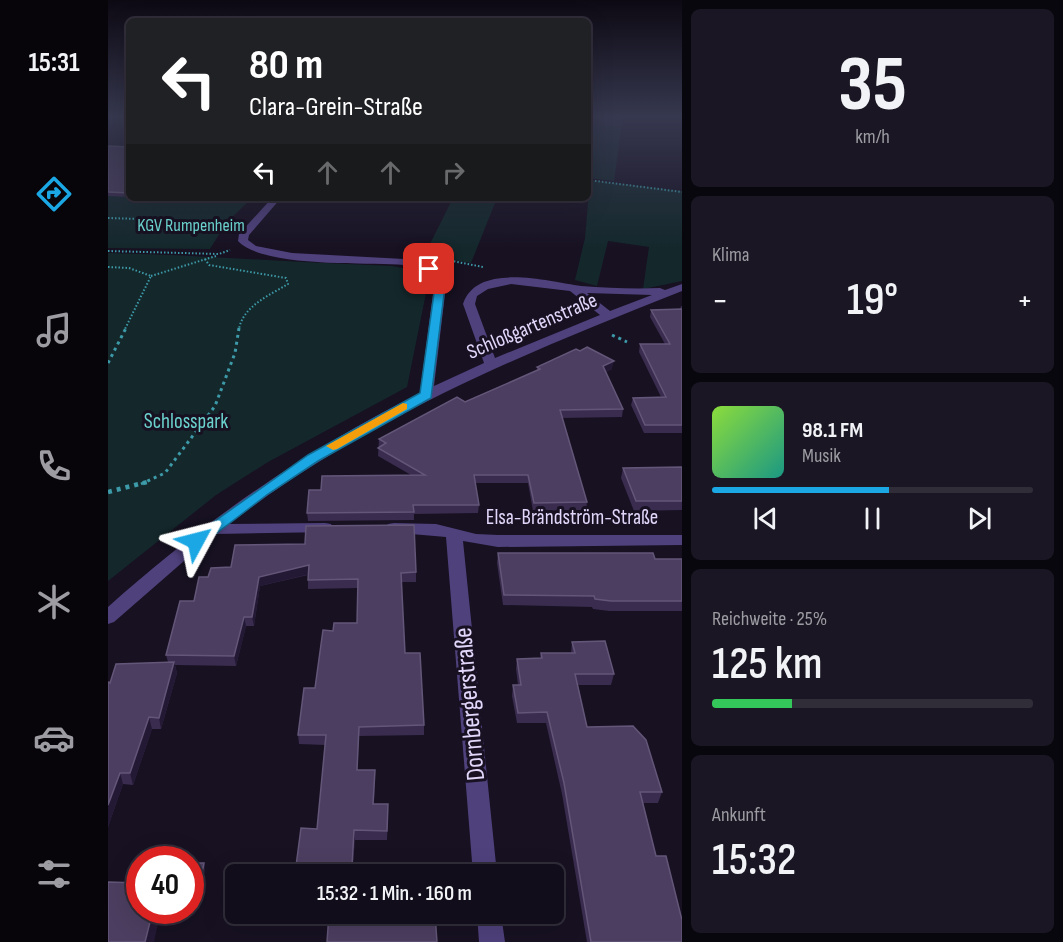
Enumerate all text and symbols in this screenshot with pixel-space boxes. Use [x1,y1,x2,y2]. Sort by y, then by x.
text: 35 [838,39,907,132]
text: 80 m [249,40,323,91]
icon: left [150,42,228,120]
text: 15:31 [28,47,80,79]
text: Clara-Grein-Straße [249,91,423,123]
text: km/h [855,125,890,149]
icon: left [248,156,281,189]
icon: ahead [311,156,344,189]
icon: ahead [374,156,407,189]
icon: right [437,156,470,189]
icon: directions [33,173,75,215]
park label: KGV Rumpenheim [137,215,245,236]
pin [403,243,454,294]
text: Klima [712,243,750,267]
icon: arrive [412,252,445,285]
text: 19° [847,273,898,328]
text: − [712,281,728,321]
text: + [1017,281,1033,321]
street label: Schloßgartenstraße [463,287,601,365]
icon: music [33,309,75,351]
park label: Schlosspark [144,409,228,434]
text: 98.1 FM [802,417,863,444]
text: Musik [802,444,841,468]
icon: phone [33,445,75,487]
icon: previous [749,502,782,535]
icon: pause [856,502,889,535]
icon: next [963,502,996,535]
street label: Elsa-Brändström-Straße [486,505,658,530]
position arrow [164,509,228,573]
icon: climate [33,581,75,623]
text: Reichweite · 25% [712,607,827,631]
street label: Dornbergerstraße [448,626,492,782]
text: 125 km [712,637,822,692]
icon: car [33,717,75,759]
text: Ankunft [712,803,766,827]
text: 15:32 [712,833,796,888]
speed limit sign: 40 [126,846,204,924]
icon: filters [33,853,75,895]
text: 15:32 · 1 Min. · 160 m [317,880,472,907]

